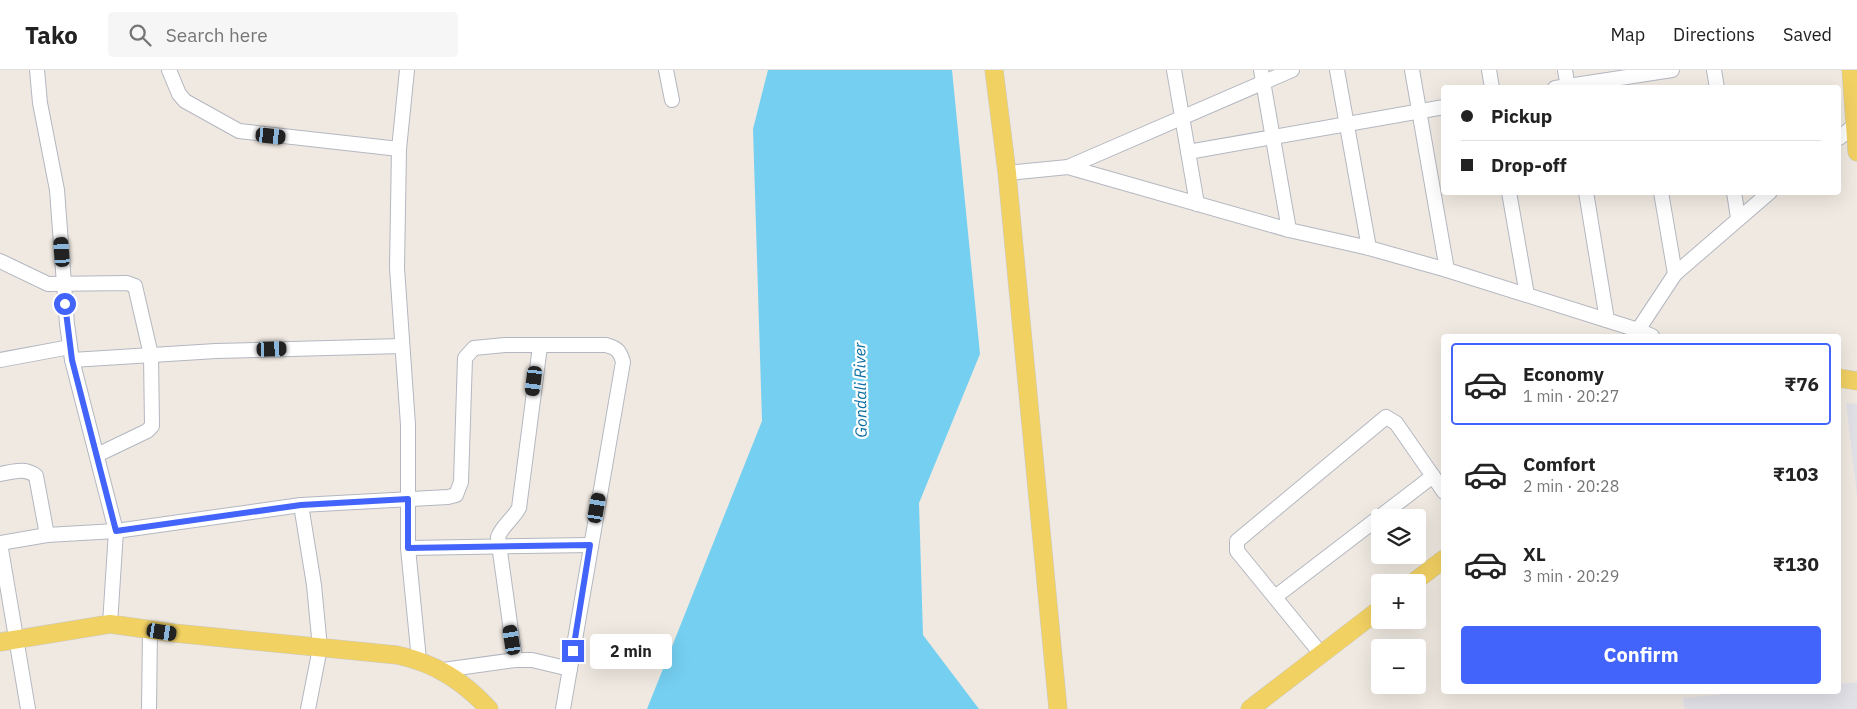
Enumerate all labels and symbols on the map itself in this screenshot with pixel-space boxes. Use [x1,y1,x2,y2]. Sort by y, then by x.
car [255,127,286,145]
car [53,237,70,267]
route start [54,293,76,315]
car [256,341,287,357]
water label: Gondali River [849,341,871,438]
car [524,365,543,397]
car [587,492,606,524]
car [146,622,177,642]
car [502,624,521,656]
callout: 2 min [590,634,673,668]
route end [562,640,584,662]

